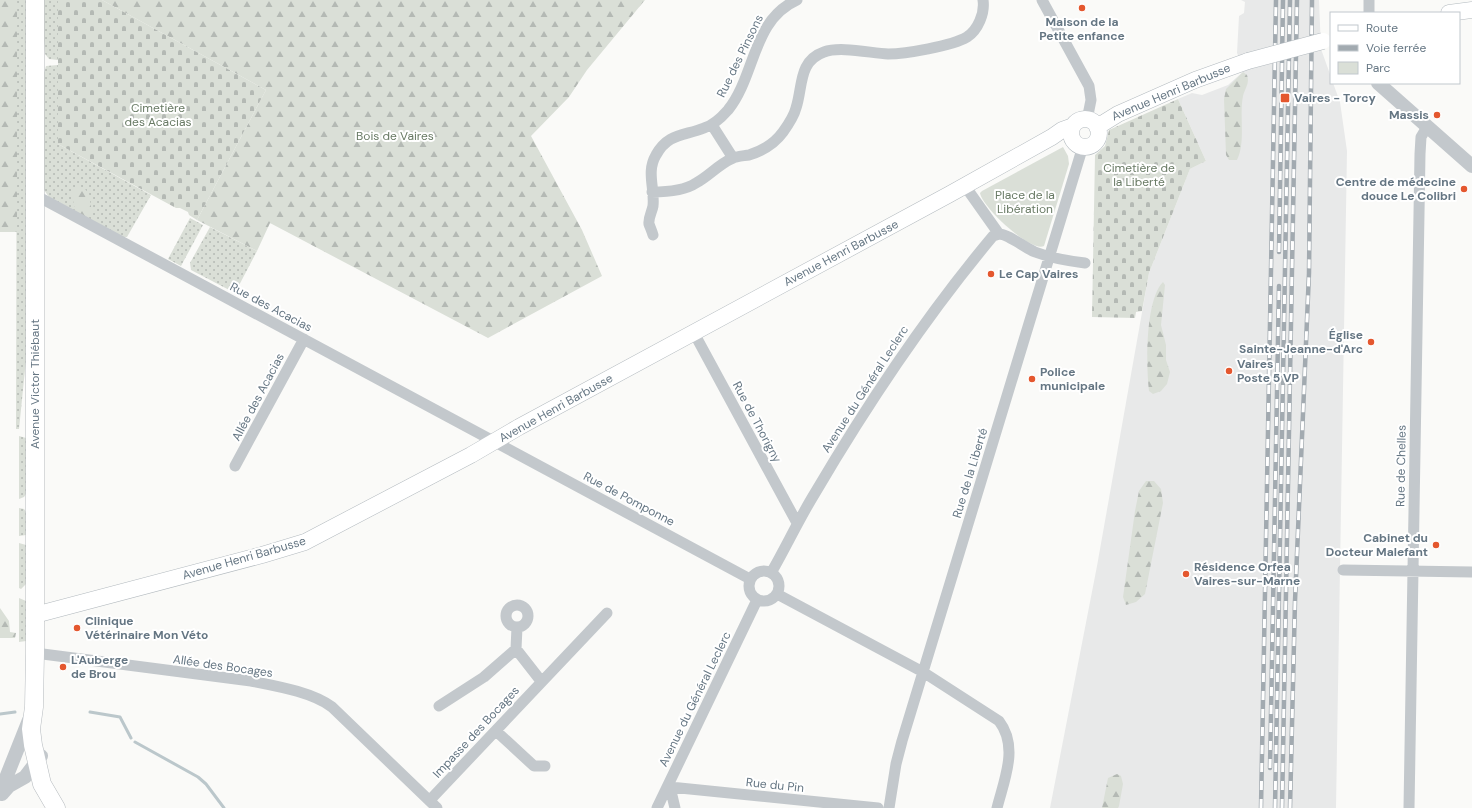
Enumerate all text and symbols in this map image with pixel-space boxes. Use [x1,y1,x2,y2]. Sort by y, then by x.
marker: Maison de la Petite enfance [1077,3,1087,13]
street label: Rue des Pinsons [713,12,767,100]
legend [1330,12,1460,84]
place label: Maison de la Petite enfance [1039,14,1125,44]
text: Route [1366,20,1398,36]
text: Voie ferrée [1366,40,1426,56]
street label: Avenue Henri Barbusse [1109,60,1233,124]
text: Parc [1366,60,1390,76]
place label: Vaires - Torcy [1294,90,1376,106]
marker: Vaires - Torcy [1279,92,1291,104]
park label: Cimetière des Acacias [125,100,191,130]
place label: Massis [1389,107,1429,123]
marker: Massis [1432,110,1442,120]
park label: Bois de Vaires [356,128,434,144]
park label: Cimetière de la Liberté [1103,160,1175,190]
place label: Centre de médecine douce Le Colibri [1336,174,1456,204]
marker: Centre de médecine douce Le Colibri [1459,184,1469,194]
park label: Place de la Libération [995,187,1055,217]
street label: Avenue Henri Barbusse [781,216,901,290]
place label: Le Cap Vaires [999,266,1078,282]
marker: Le Cap Vaires [986,269,996,279]
street label: Rue des Acacias [227,279,315,335]
street label: Avenue Victor Thiébaut [27,319,43,449]
street label: Avenue du Général Leclerc [818,322,912,456]
place label: Église Sainte-Jeanne-d'Arc [1239,327,1363,357]
marker: Église Sainte-Jeanne-d'Arc [1366,337,1376,347]
street label: Allée des Acacias [228,350,288,444]
place label: Vaires Poste 5 VP [1237,356,1299,386]
place label: Police municipale [1040,364,1105,394]
marker: Vaires Poste 5 VP [1224,366,1234,376]
street label: Avenue Henri Barbusse [496,370,616,446]
marker: Police municipale [1027,374,1037,384]
street label: Rue de Thorigny [729,379,785,466]
street label: Rue de Chelles [1392,425,1410,507]
street label: Rue de la Liberté [949,426,991,520]
street label: Rue de Pomponne [581,468,678,530]
place label: Cabinet du Docteur Malefant [1326,530,1428,560]
street label: Avenue Henri Barbusse [180,533,308,583]
marker: Cabinet du Docteur Malefant [1431,540,1441,550]
place label: Résidence Orfea Vaires-sur-Marne [1194,559,1300,589]
marker: Résidence Orfea Vaires-sur-Marne [1181,569,1191,579]
place label: Clinique Vétérinaire Mon Véto [85,613,208,643]
marker: Clinique Vétérinaire Mon Véto [72,623,82,633]
street label: Avenue du Général Leclerc [655,629,735,769]
street label: Allée des Bocages [172,651,274,681]
place label: L'Auberge de Brou [71,652,128,682]
marker: L'Auberge de Brou [58,662,68,672]
street label: Impasse des Bocages [429,683,523,781]
street label: Rue du Pin [745,774,805,796]

